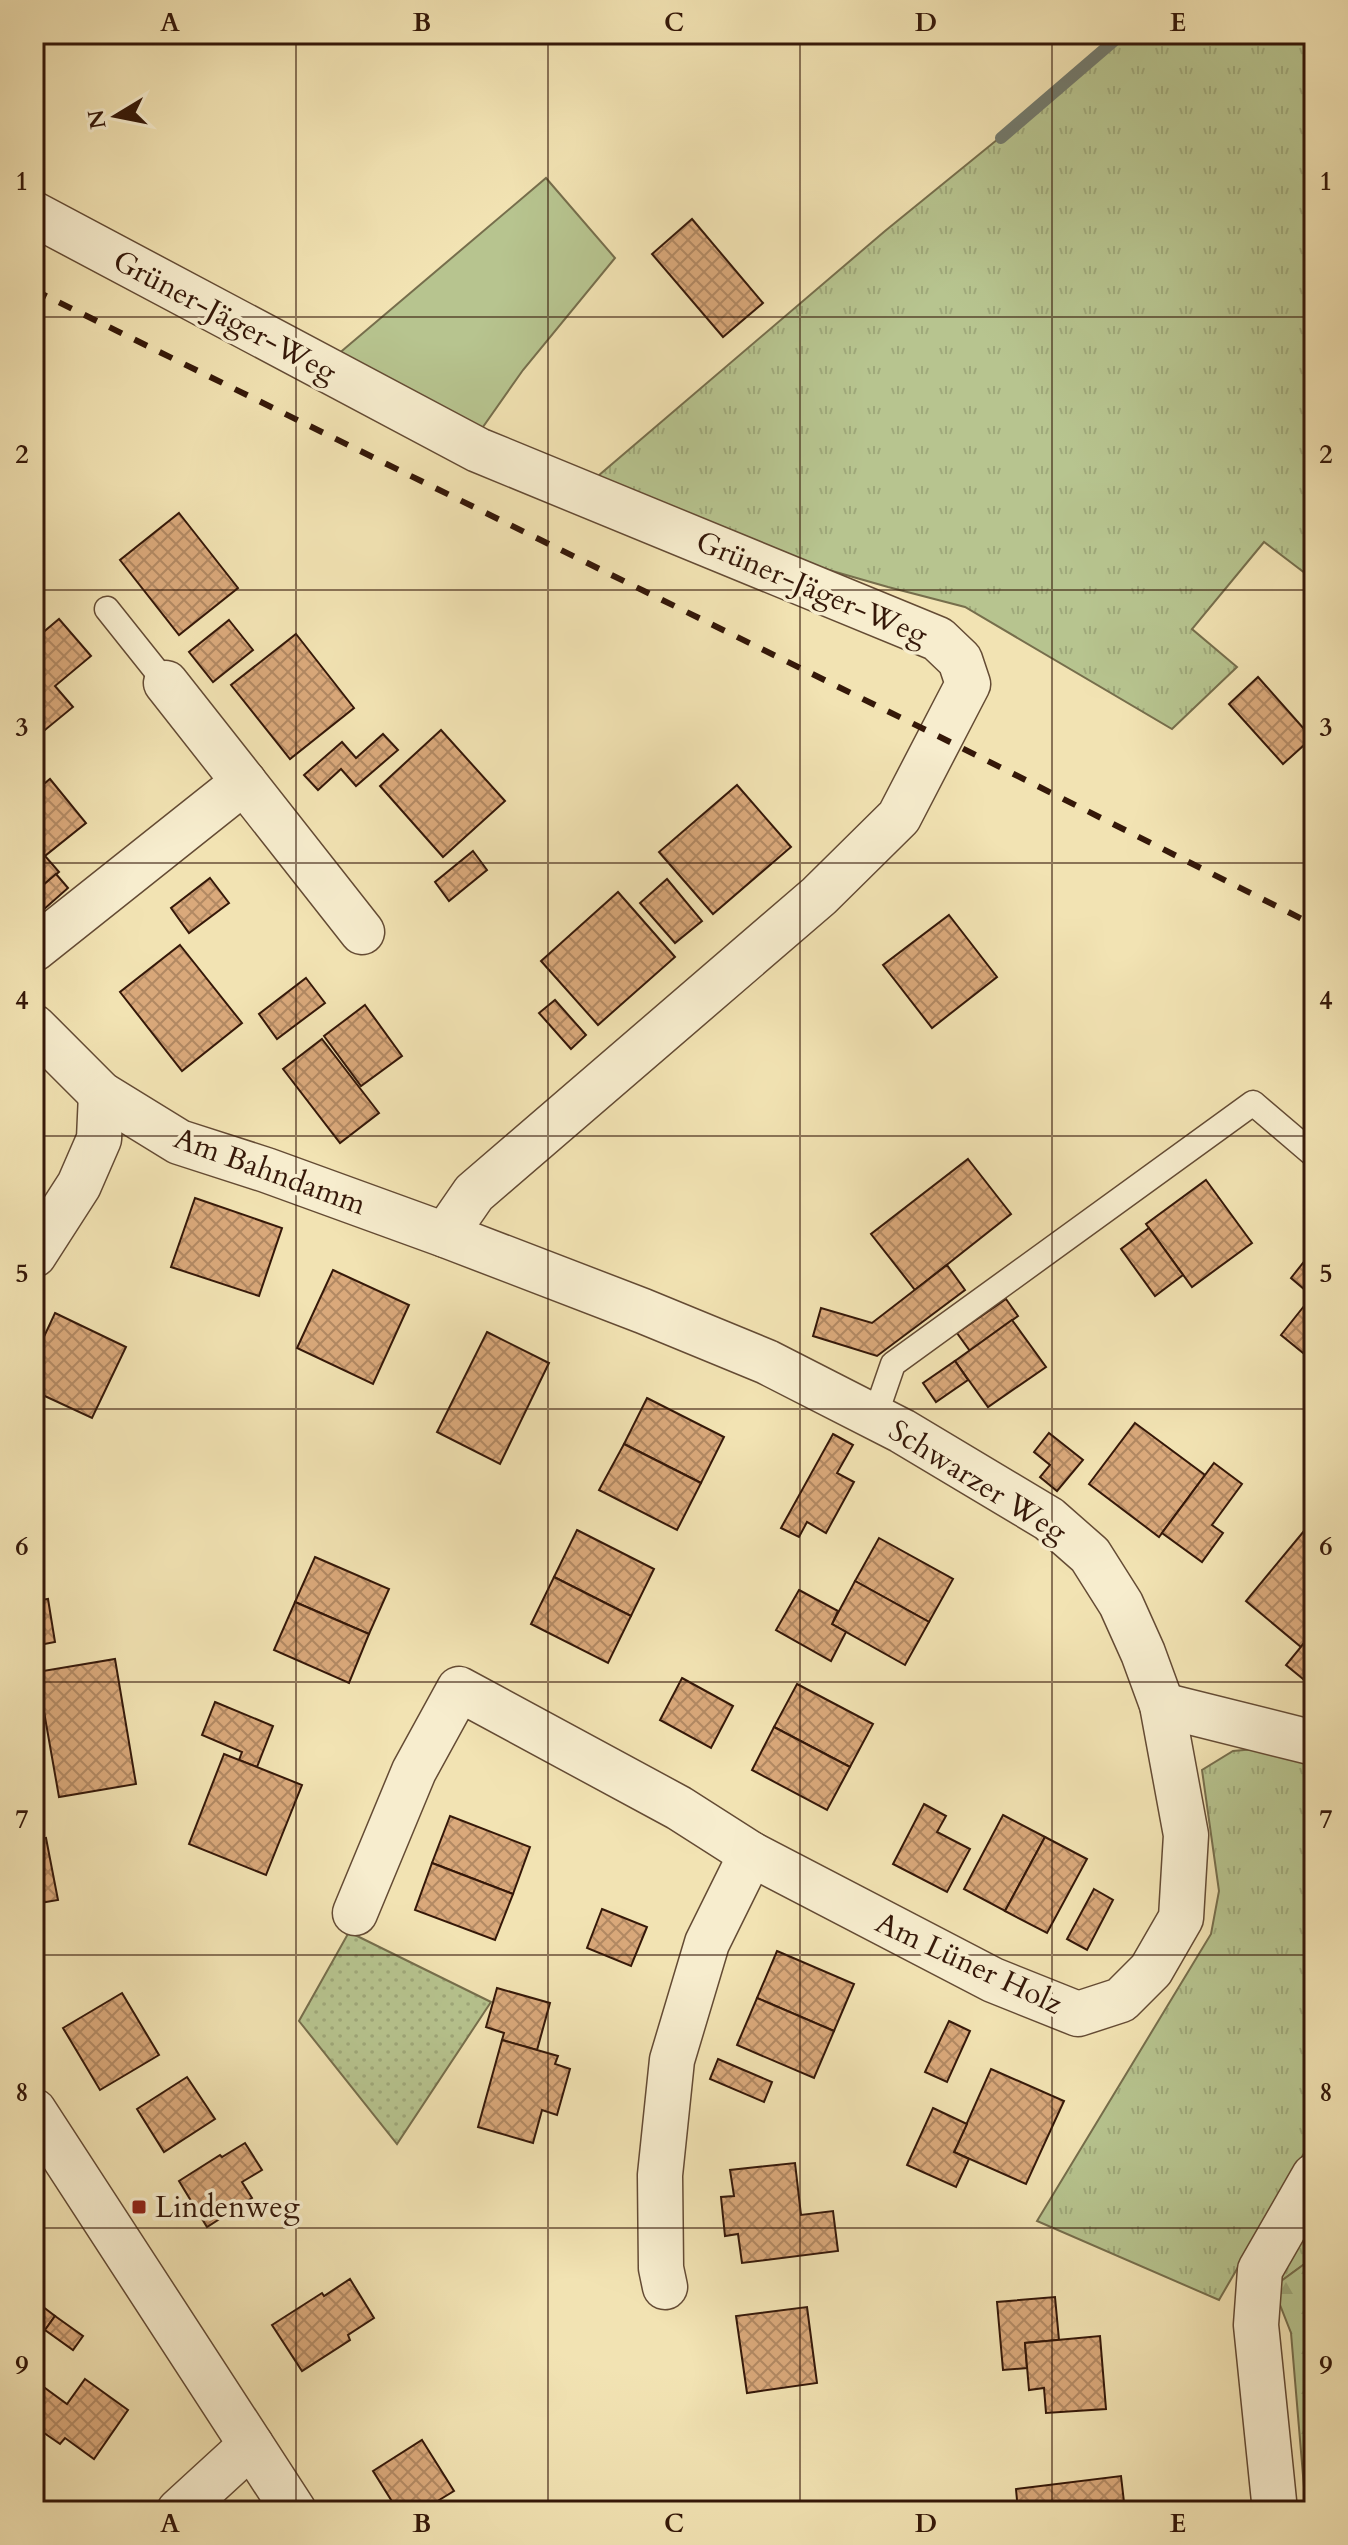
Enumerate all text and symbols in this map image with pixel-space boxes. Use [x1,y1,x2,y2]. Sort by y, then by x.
text: A [160,5,180,40]
text: B [413,5,431,40]
text: C [664,5,684,40]
text: D [915,5,937,40]
text: E [1170,5,1186,40]
north arrow [76,76,156,156]
text: N [81,107,114,131]
text: 1 [15,164,29,199]
text: 1 [1319,164,1333,199]
street label: Grüner-Jäger-Weg [106,240,344,393]
text: 2 [15,437,29,472]
text: 2 [1319,437,1333,472]
street label: Grüner-Jäger-Weg [690,521,934,656]
text: 3 [15,710,29,745]
text: 3 [1319,710,1333,745]
text: 4 [15,983,29,1018]
text: 4 [1319,983,1333,1018]
street label: Am Bahndamm [168,1118,372,1225]
text: 5 [15,1256,29,1291]
text: 5 [1319,1256,1333,1291]
street label: Schwarzer Weg [881,1410,1075,1553]
text: 6 [15,1529,29,1564]
text: 6 [1319,1529,1333,1564]
text: 7 [15,1802,29,1837]
text: 7 [1319,1802,1333,1837]
street label: Am Lüner Holz [869,1902,1069,2025]
text: 8 [15,2075,29,2110]
text: 8 [1319,2075,1333,2110]
place label: Lindenweg [155,2187,300,2228]
marker: Lindenweg [130,2198,148,2216]
text: 9 [15,2348,29,2383]
text: 9 [1319,2348,1333,2383]
text: A [160,2506,180,2541]
text: B [413,2506,431,2541]
text: C [664,2506,684,2541]
text: D [915,2506,937,2541]
text: E [1170,2506,1186,2541]

